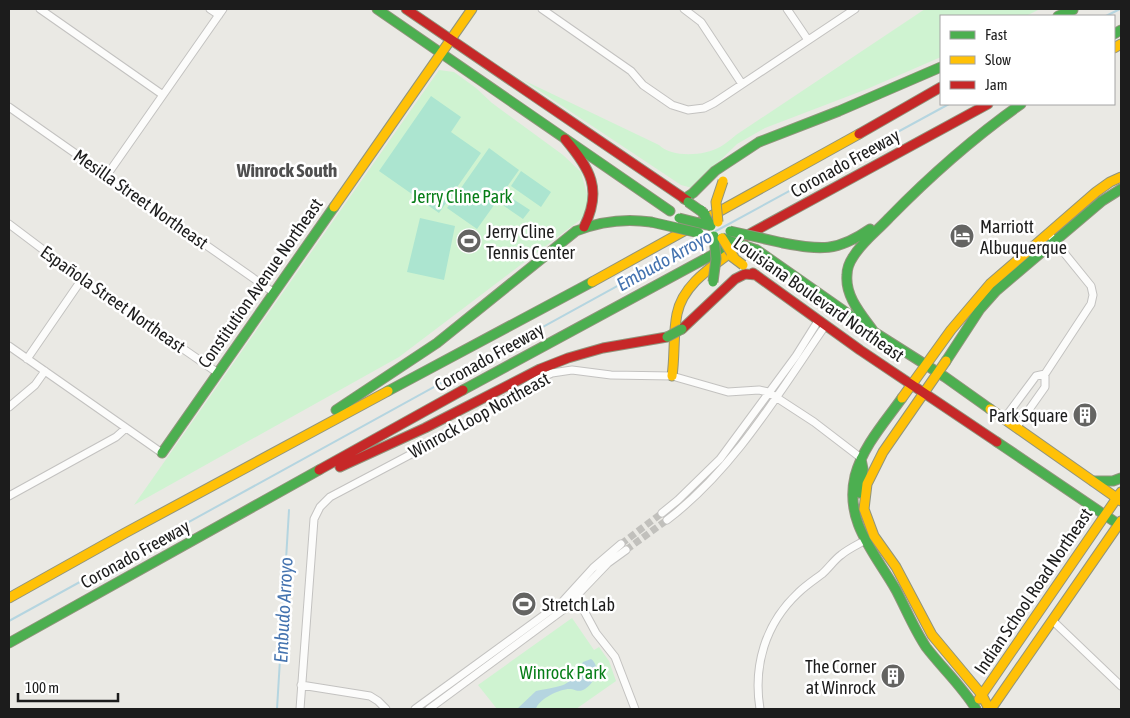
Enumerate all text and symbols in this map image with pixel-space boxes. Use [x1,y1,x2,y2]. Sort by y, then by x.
legend [940,15,1115,105]
text: Fast [985,26,1007,43]
text: Slow [985,51,1011,68]
text: Jam [985,76,1008,93]
street label: Coronado Freeway [787,124,903,202]
street label: Mesilla Street Northeast [70,145,212,253]
district label: Winrock South [236,159,337,181]
park label: Jerry Cline Park [412,186,513,207]
street label: Constitution Avenue Northeast [193,194,327,372]
place label: Marriott Albuquerque [980,216,1067,258]
place label: Jerry Cline Tennis Center [486,221,576,263]
hotel icon: Marriott Albuquerque [949,223,975,249]
water label: Embudo Arroyo [612,225,716,295]
sports icon: Jerry Cline Tennis Center [456,228,482,254]
street label: Louisiana Boulevard Northeast [730,232,908,366]
street label: Española Street Northeast [37,241,189,357]
street label: Coronado Freeway [431,318,547,396]
street label: Winrock Loop Northeast [405,368,553,462]
building icon: Park Square [1072,402,1098,428]
place label: Park Square [989,405,1068,426]
street label: Indian School Road Northeast [970,504,1096,678]
street label: Coronado Freeway [77,515,193,593]
water label: Embudo Arroyo [269,557,297,663]
sports icon: Stretch Lab [511,591,537,617]
place label: Stretch Lab [542,594,615,615]
place label: The Corner at Winrock [805,656,877,698]
park label: Winrock Park [520,662,606,683]
building icon: The Corner at Winrock [880,663,906,689]
scale bar [18,670,118,702]
text: 100 m [25,679,59,696]

